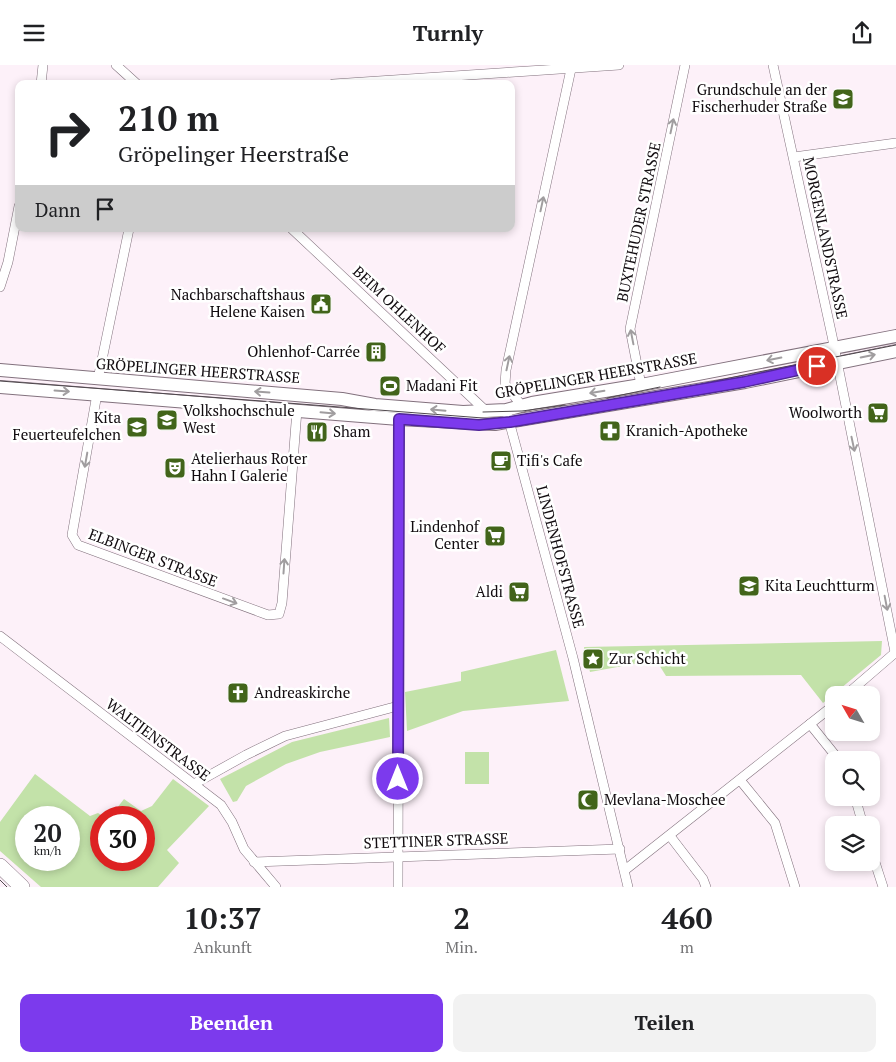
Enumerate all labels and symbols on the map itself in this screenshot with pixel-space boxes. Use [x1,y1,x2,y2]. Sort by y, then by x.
place label: Grundschule an der Fischerhuder Straße [692,79,827,116]
school or university icon: Grundschule an der Fischerhuder Straße [831,87,855,111]
one-way arrow [668,119,678,135]
street label: BUXTEHUDER STRASSE [611,140,665,304]
street label: MORGENLANDSTRASSE [799,155,853,321]
one-way arrow [538,196,547,212]
street label: BEIM OHLENHOF [349,261,450,358]
place label: Nachbarschaftshaus Helene Kaisen [171,284,305,321]
public building icon: Nachbarschaftshaus Helene Kaisen [309,292,333,316]
one-way arrow [627,329,636,345]
building icon: Ohlenhof-Carrée [364,340,388,364]
place label: Ohlenhof-Carrée [247,341,360,361]
pin [796,345,838,387]
street label: GRÖPELINGER HEERSTRASSE [493,347,698,403]
one-way arrow [859,351,875,361]
street label: GRÖPELINGER HEERSTRASSE [95,353,301,387]
one-way arrow [504,355,513,371]
one-way arrow [767,355,783,365]
sports icon: Madani Fit [378,374,402,398]
place label: Madani Fit [406,375,478,395]
one-way arrow [53,387,69,396]
one-way arrow [255,387,271,397]
one-way arrow [590,387,606,397]
place label: Volkshochschule West [183,400,295,437]
supermarket icon: Woolworth [866,401,890,425]
place label: Woolworth [789,402,862,422]
one-way arrow [431,405,447,415]
place label: Kita Feuerteufelchen [12,407,121,444]
school or university icon: Volkshochschule West [155,408,179,432]
one-way arrow [320,408,336,418]
school or university icon: Kita Feuerteufelchen [125,415,149,439]
pharmacy icon: Kranich-Apotheke [598,419,622,443]
restaurant icon: Sham [305,420,329,444]
place label: Kranich-Apotheke [626,420,748,440]
place label: Sham [333,421,370,441]
one-way arrow [848,436,858,452]
place label: Atelierhaus Roter Hahn I Galerie [191,448,308,485]
cafe icon: Tifi's Cafe [489,449,513,473]
place label: Tifi's Cafe [517,450,582,470]
one-way arrow [80,451,90,467]
theatre icon: Atelierhaus Roter Hahn I Galerie [163,456,187,480]
street label: LINDENHOFSTRASSE [532,483,590,630]
place label: Lindenhof Center [410,516,480,553]
street label: ELBINGER STRASSE [86,523,221,591]
supermarket icon: Lindenhof Center [483,524,507,548]
one-way arrow [280,558,289,574]
school or university icon: Kita Leuchtturm [737,574,761,598]
place label: Kita Leuchtturm [765,575,875,595]
supermarket icon: Aldi [507,580,531,604]
place label: Aldi [475,581,503,601]
one-way arrow [881,595,891,611]
one-way arrow [221,597,237,606]
place icon: Zur Schicht [581,647,605,671]
place label: Zur Schicht [609,648,686,668]
church icon: Andreaskirche [226,681,250,705]
place label: Andreaskirche [254,682,350,702]
north arrow [825,686,880,741]
street label: WALTJENSTRASSE [102,693,215,785]
position arrow [371,752,423,804]
mosque icon: Mevlana-Moschee [576,788,600,812]
place label: Mevlana-Moschee [604,789,726,809]
speed limit sign: 30 [90,806,155,871]
street label: STETTINER STRASSE [363,827,509,853]

